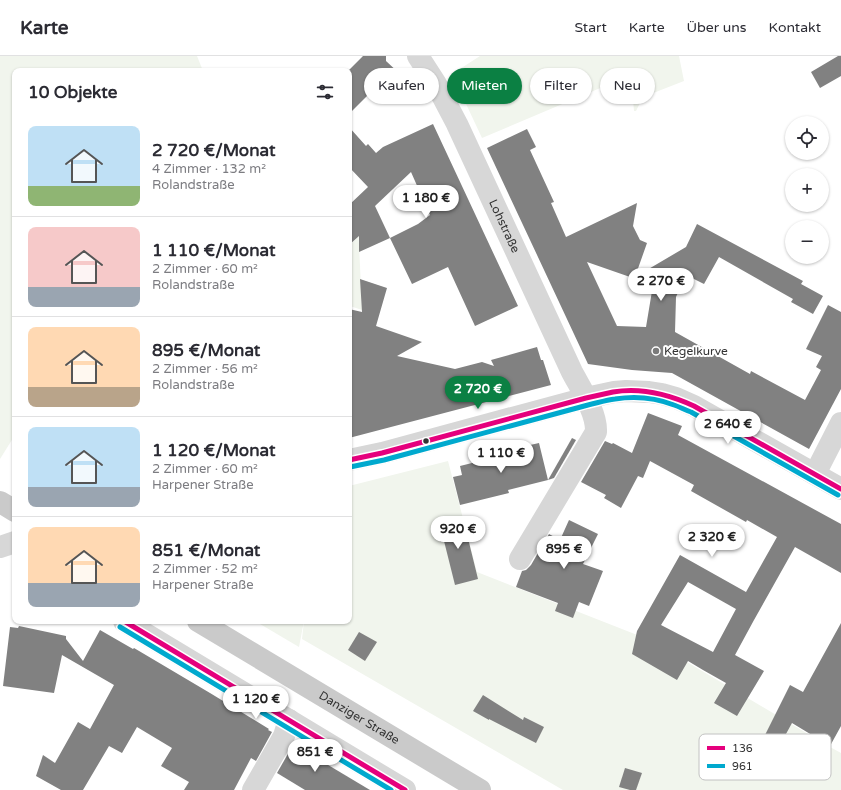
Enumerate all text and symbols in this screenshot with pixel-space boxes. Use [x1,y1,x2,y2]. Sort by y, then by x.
text: Karte [20,17,69,39]
text: Start [575,19,607,36]
text: Karte [629,19,665,36]
text: Über uns [687,19,747,36]
text: Kontakt [769,19,821,36]
chip: Kaufen [364,68,439,104]
chip: Mieten [447,68,522,104]
chip: Filter [530,68,592,104]
chip: Neu [600,68,655,104]
icon: filters [314,81,336,103]
text: 10 Objekte [28,82,117,103]
map controls [785,116,829,264]
button: locate [785,116,829,160]
text: 2 720 €/Monat [152,140,275,161]
icon: home [60,142,108,190]
text: 4 Zimmer · 132 m² [152,161,266,177]
button: + [785,168,829,212]
text: Rolandstraße [152,177,235,193]
pin: 1 180 € [389,185,463,219]
text: 1 180 € [402,190,450,206]
street label: Lohstraße [486,197,523,255]
button: − [785,220,829,264]
text: 1 110 €/Monat [152,240,275,261]
icon: home [60,243,108,291]
text: 2 Zimmer · 60 m² [152,261,258,277]
pin: 2 270 € [624,268,698,302]
text: 2 270 € [637,273,685,289]
text: Rolandstraße [152,277,235,293]
text: 895 €/Monat [152,340,260,361]
icon: home [60,343,108,391]
place label: Kegelkurve [664,344,728,358]
marker: Kegelkurve [651,346,661,356]
text: 2 Zimmer · 56 m² [152,361,258,377]
pin: 2 720 € [441,376,515,410]
text: Rolandstraße [152,377,235,393]
text: 2 720 € [454,381,502,397]
pin: 2 640 € [691,411,765,445]
text: 2 640 € [704,416,752,432]
unlabelled marker [421,436,431,446]
text: 1 120 €/Monat [152,440,275,461]
pin: 1 110 € [464,440,538,474]
icon: home [60,443,108,491]
text: 1 110 € [477,445,525,461]
text: 2 Zimmer · 60 m² [152,461,258,477]
text: Harpener Straße [152,477,254,493]
pin: 920 € [430,516,486,550]
text: 920 € [440,521,476,537]
pin: 2 320 € [675,524,749,558]
text: 2 320 € [688,529,736,545]
pin: 895 € [536,536,592,570]
text: 851 €/Monat [152,540,260,561]
text: 895 € [546,541,582,557]
icon: home [60,543,108,591]
text: 2 Zimmer · 52 m² [152,561,258,577]
text: Harpener Straße [152,577,254,593]
pin: 1 120 € [219,686,293,720]
street label: Danziger Straße [317,688,402,747]
text: 1 120 € [232,691,280,707]
legend [699,734,831,780]
pin: 851 € [287,739,343,773]
text: 136 [732,742,753,755]
text: 851 € [297,744,333,760]
text: 961 [732,760,753,773]

